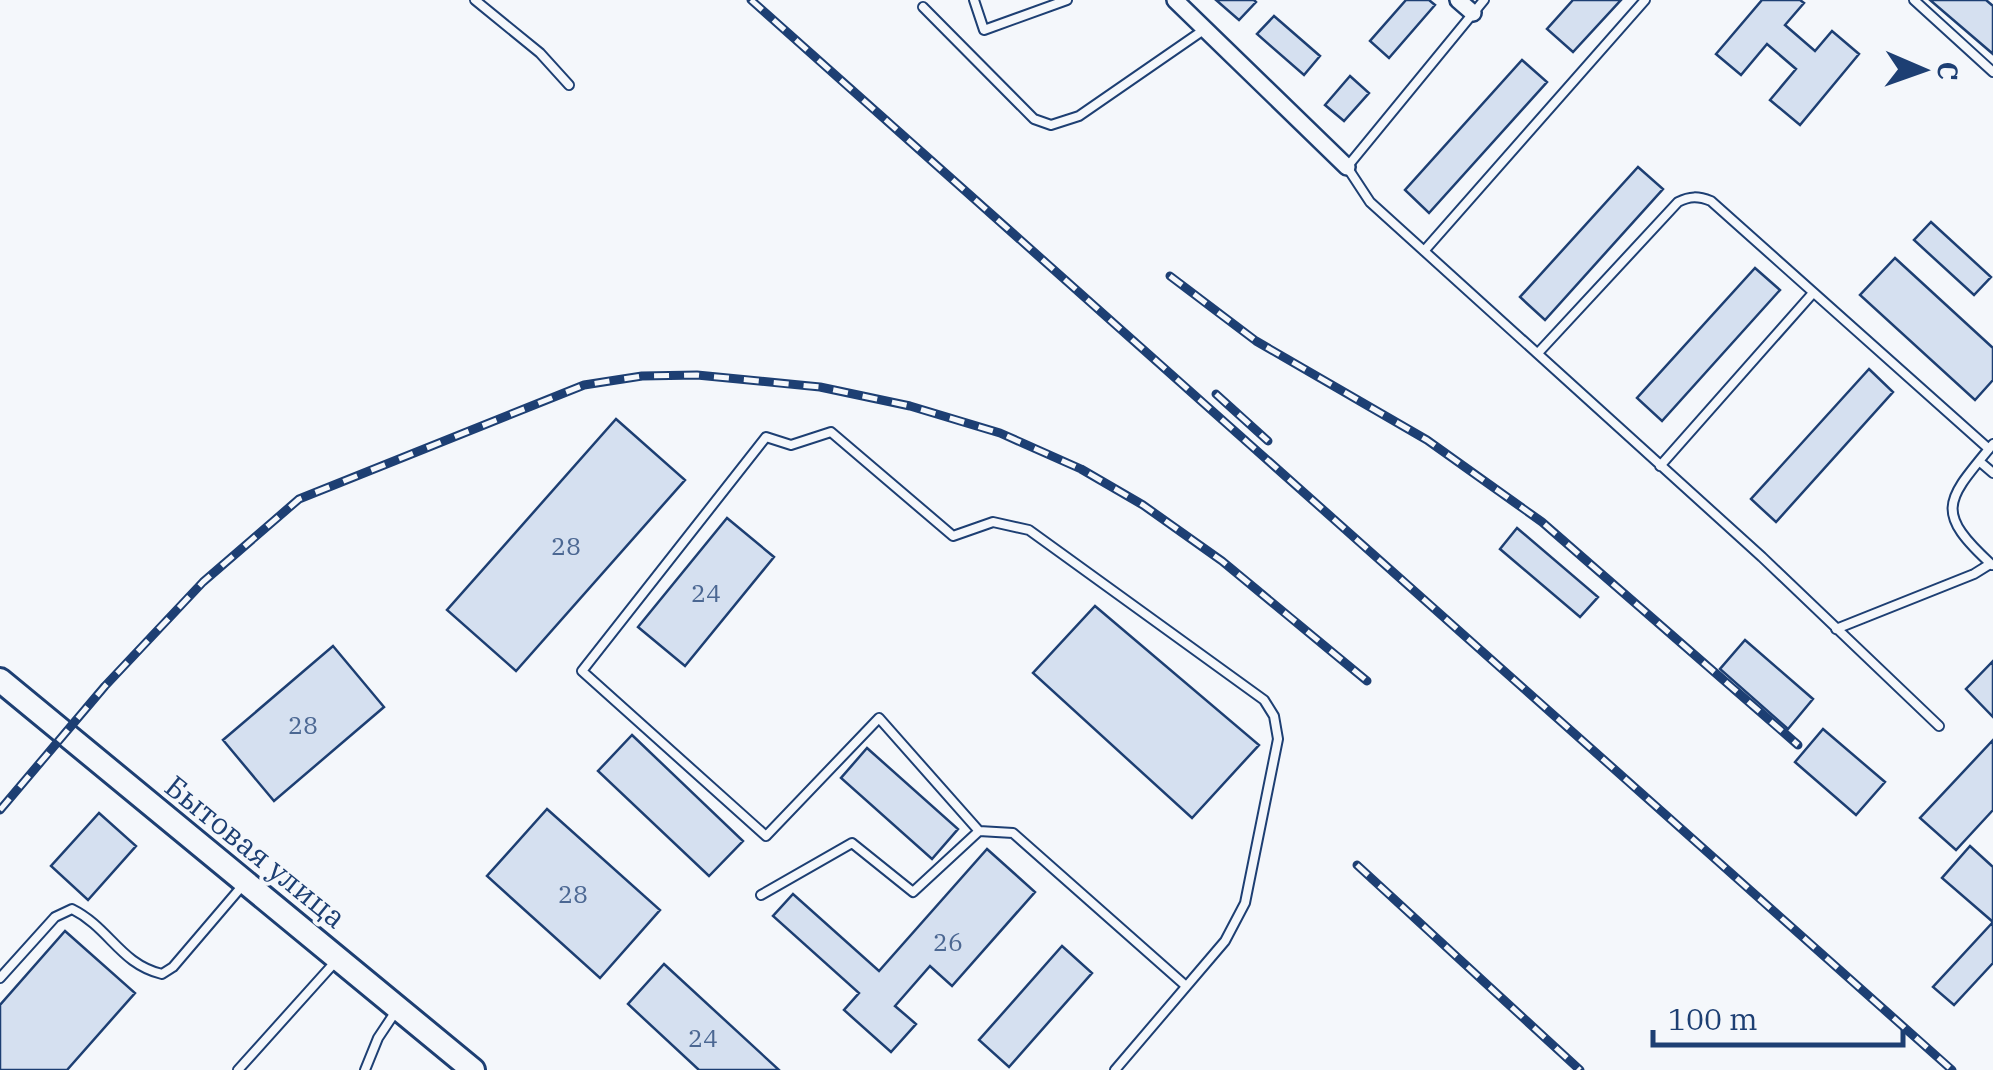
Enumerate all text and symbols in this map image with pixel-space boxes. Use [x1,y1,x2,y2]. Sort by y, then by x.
north arrow [1873,20,1973,120]
text: С [1930,61,1967,81]
house number: 28 [551,529,581,562]
house number: 24 [691,576,721,609]
house number: 28 [288,708,318,741]
street label: Бытовая улица [158,766,354,936]
house number: 28 [558,877,588,910]
house number: 26 [933,925,963,958]
scale bar [1653,985,1903,1047]
text: 100 m [1668,999,1758,1038]
house number: 24 [688,1021,718,1054]

